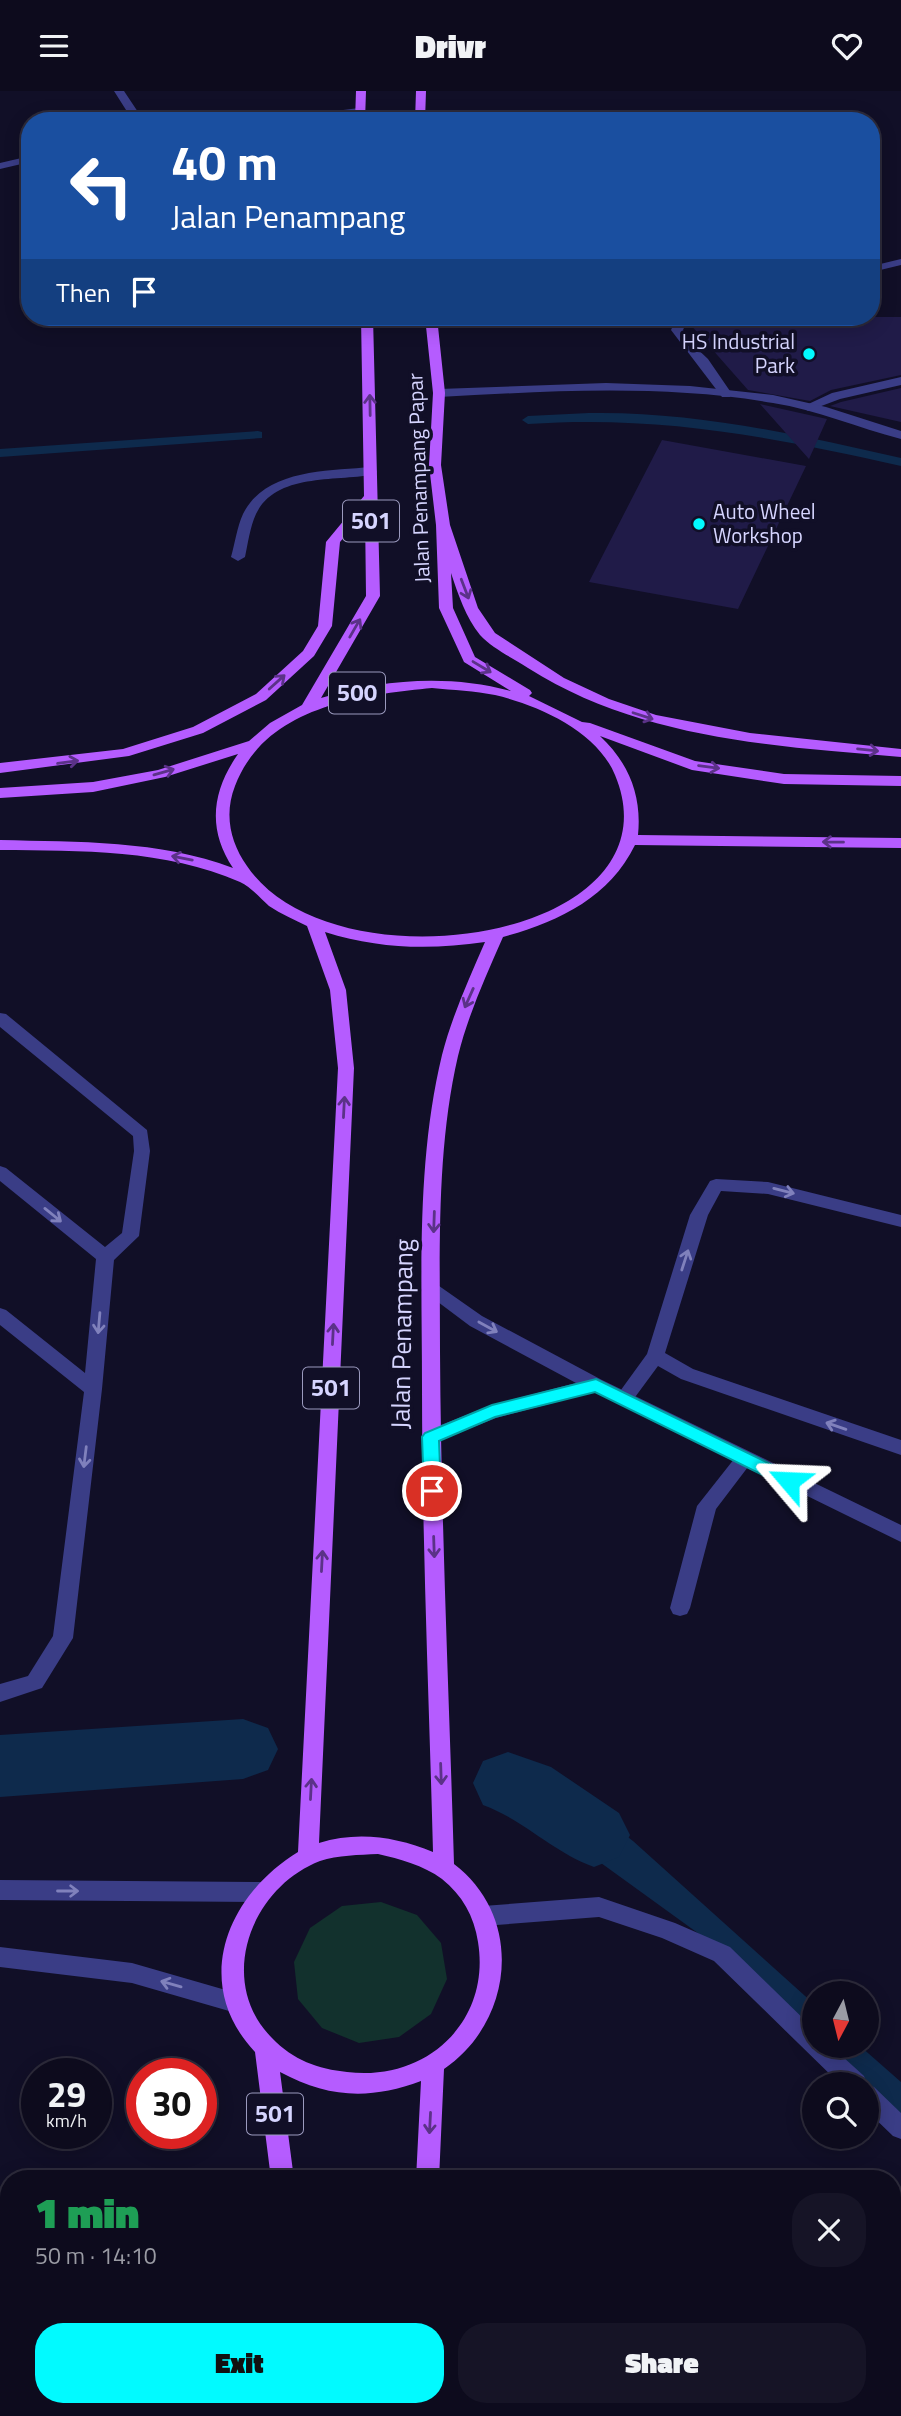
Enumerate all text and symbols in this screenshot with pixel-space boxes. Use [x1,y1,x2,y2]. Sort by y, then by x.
text: Drivr [415,22,486,70]
icon: menu [35,27,73,65]
icon: heart [828,27,866,65]
text: 40 m [171,124,278,199]
icon: left [56,140,147,231]
text: Jalan Penampang [171,192,405,240]
text: Then [56,273,111,312]
icon: arrive [125,273,163,311]
place label: HS Industrial Park [682,325,795,381]
marker: HS Industrial Park [801,346,817,362]
street label: Jalan Penampang Papar [398,372,438,584]
one-way arrow [363,394,377,417]
place label: Auto Wheel Workshop [713,495,816,551]
road number: 501 [343,501,399,541]
marker: Auto Wheel Workshop [691,516,707,532]
one-way arrow [460,578,473,600]
one-way arrow [348,618,362,638]
one-way arrow [471,661,491,675]
road number: 500 [329,673,385,713]
one-way arrow [268,674,286,690]
one-way arrow [632,711,654,723]
one-way arrow [856,744,879,757]
one-way arrow [56,755,79,768]
one-way arrow [697,761,720,774]
one-way arrow [153,765,175,778]
one-way arrow [822,835,845,849]
one-way arrow [172,851,194,865]
one-way arrow [462,987,475,1009]
one-way arrow [338,1096,351,1119]
one-way arrow [772,1185,794,1198]
one-way arrow [43,1207,61,1223]
one-way arrow [427,1210,441,1233]
street label: Jalan Penampang [380,1238,423,1430]
one-way arrow [679,1249,692,1271]
one-way arrow [92,1311,105,1334]
one-way arrow [477,1320,497,1334]
one-way arrow [327,1323,340,1346]
road number: 501 [303,1367,359,1408]
one-way arrow [826,1419,848,1431]
position arrow [752,1444,826,1518]
one-way arrow [78,1445,91,1467]
pin [402,1461,462,1521]
icon: arrive [413,1472,451,1510]
one-way arrow [427,1535,441,1558]
one-way arrow [316,1550,329,1573]
one-way arrow [435,1763,448,1786]
one-way arrow [305,1778,318,1800]
one-way arrow [56,1884,79,1898]
one-way arrow [160,1977,182,1990]
north arrow [802,1981,878,2058]
map controls [802,1981,879,2149]
speed limit sign: 30 [126,2058,217,2149]
text: 29 [47,2067,86,2121]
button: search [802,2072,879,2149]
road number: 501 [247,2093,303,2135]
text: km/h [46,2107,87,2134]
one-way arrow [423,2111,436,2133]
text: 1 min [35,2180,139,2244]
button: close [792,2193,866,2267]
text: 50 m · 14:10 [35,2238,157,2273]
button: Exit [35,2323,444,2403]
button: Share [458,2323,866,2403]

